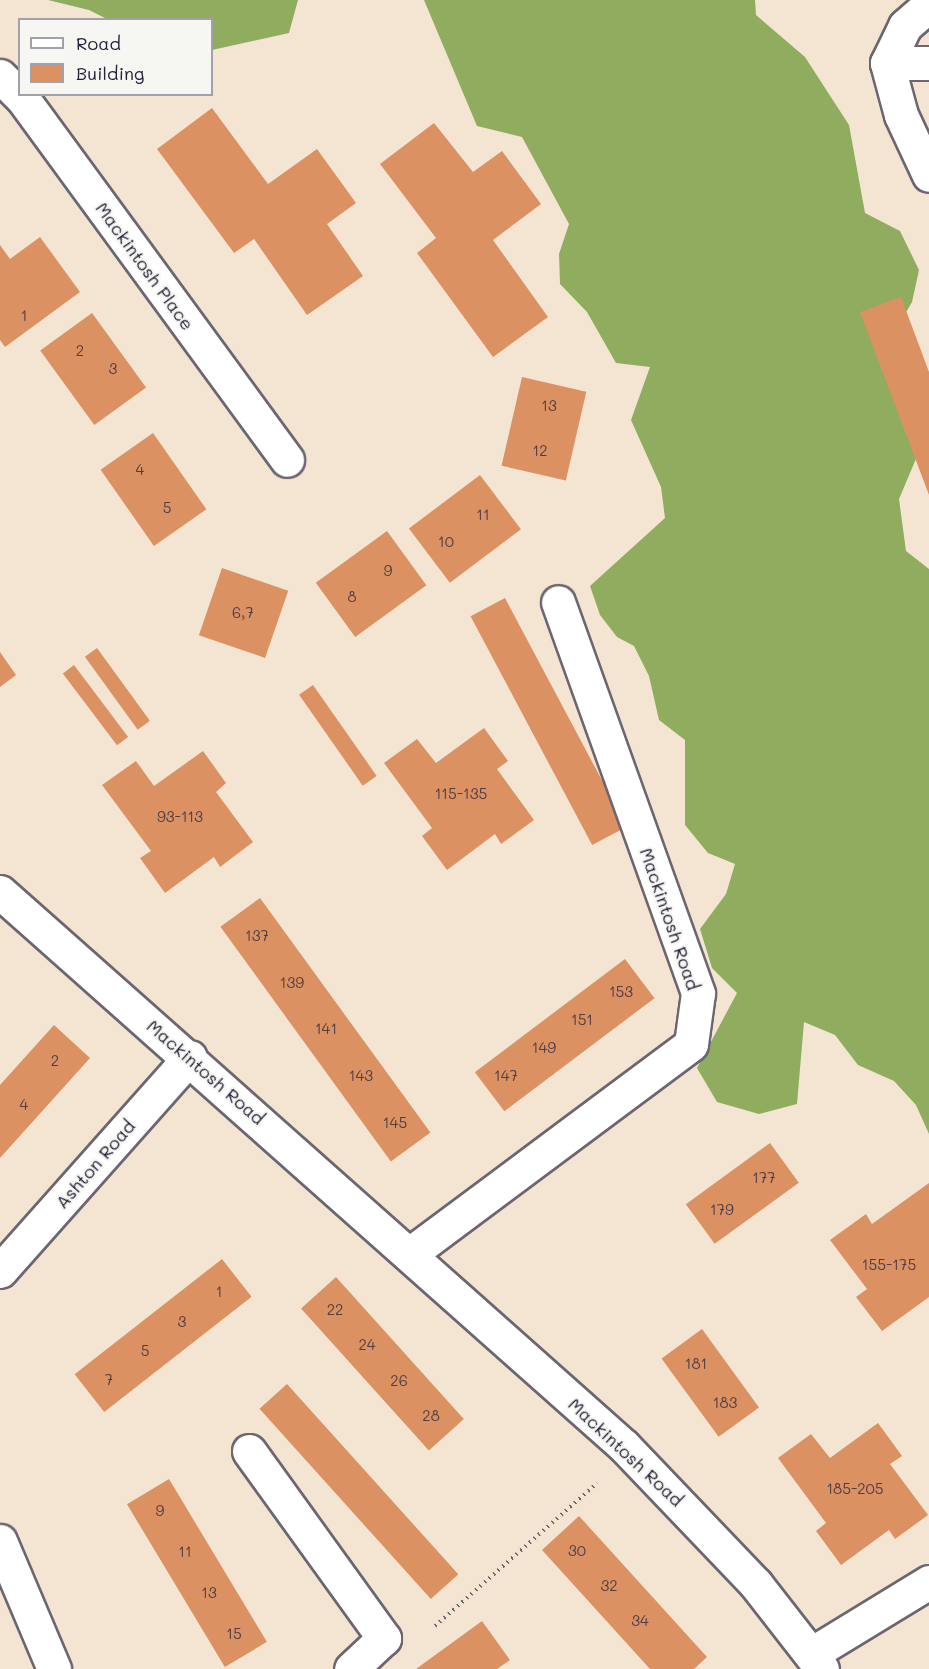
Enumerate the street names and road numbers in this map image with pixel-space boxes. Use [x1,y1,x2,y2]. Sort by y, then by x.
street label: Mackintosh Place [91,198,199,334]
street label: Mackintosh Road [635,845,705,993]
street label: Mackintosh Road [143,1015,269,1129]
street label: Ashton Road [51,1115,139,1213]
street label: Mackintosh Road [564,1393,688,1511]

